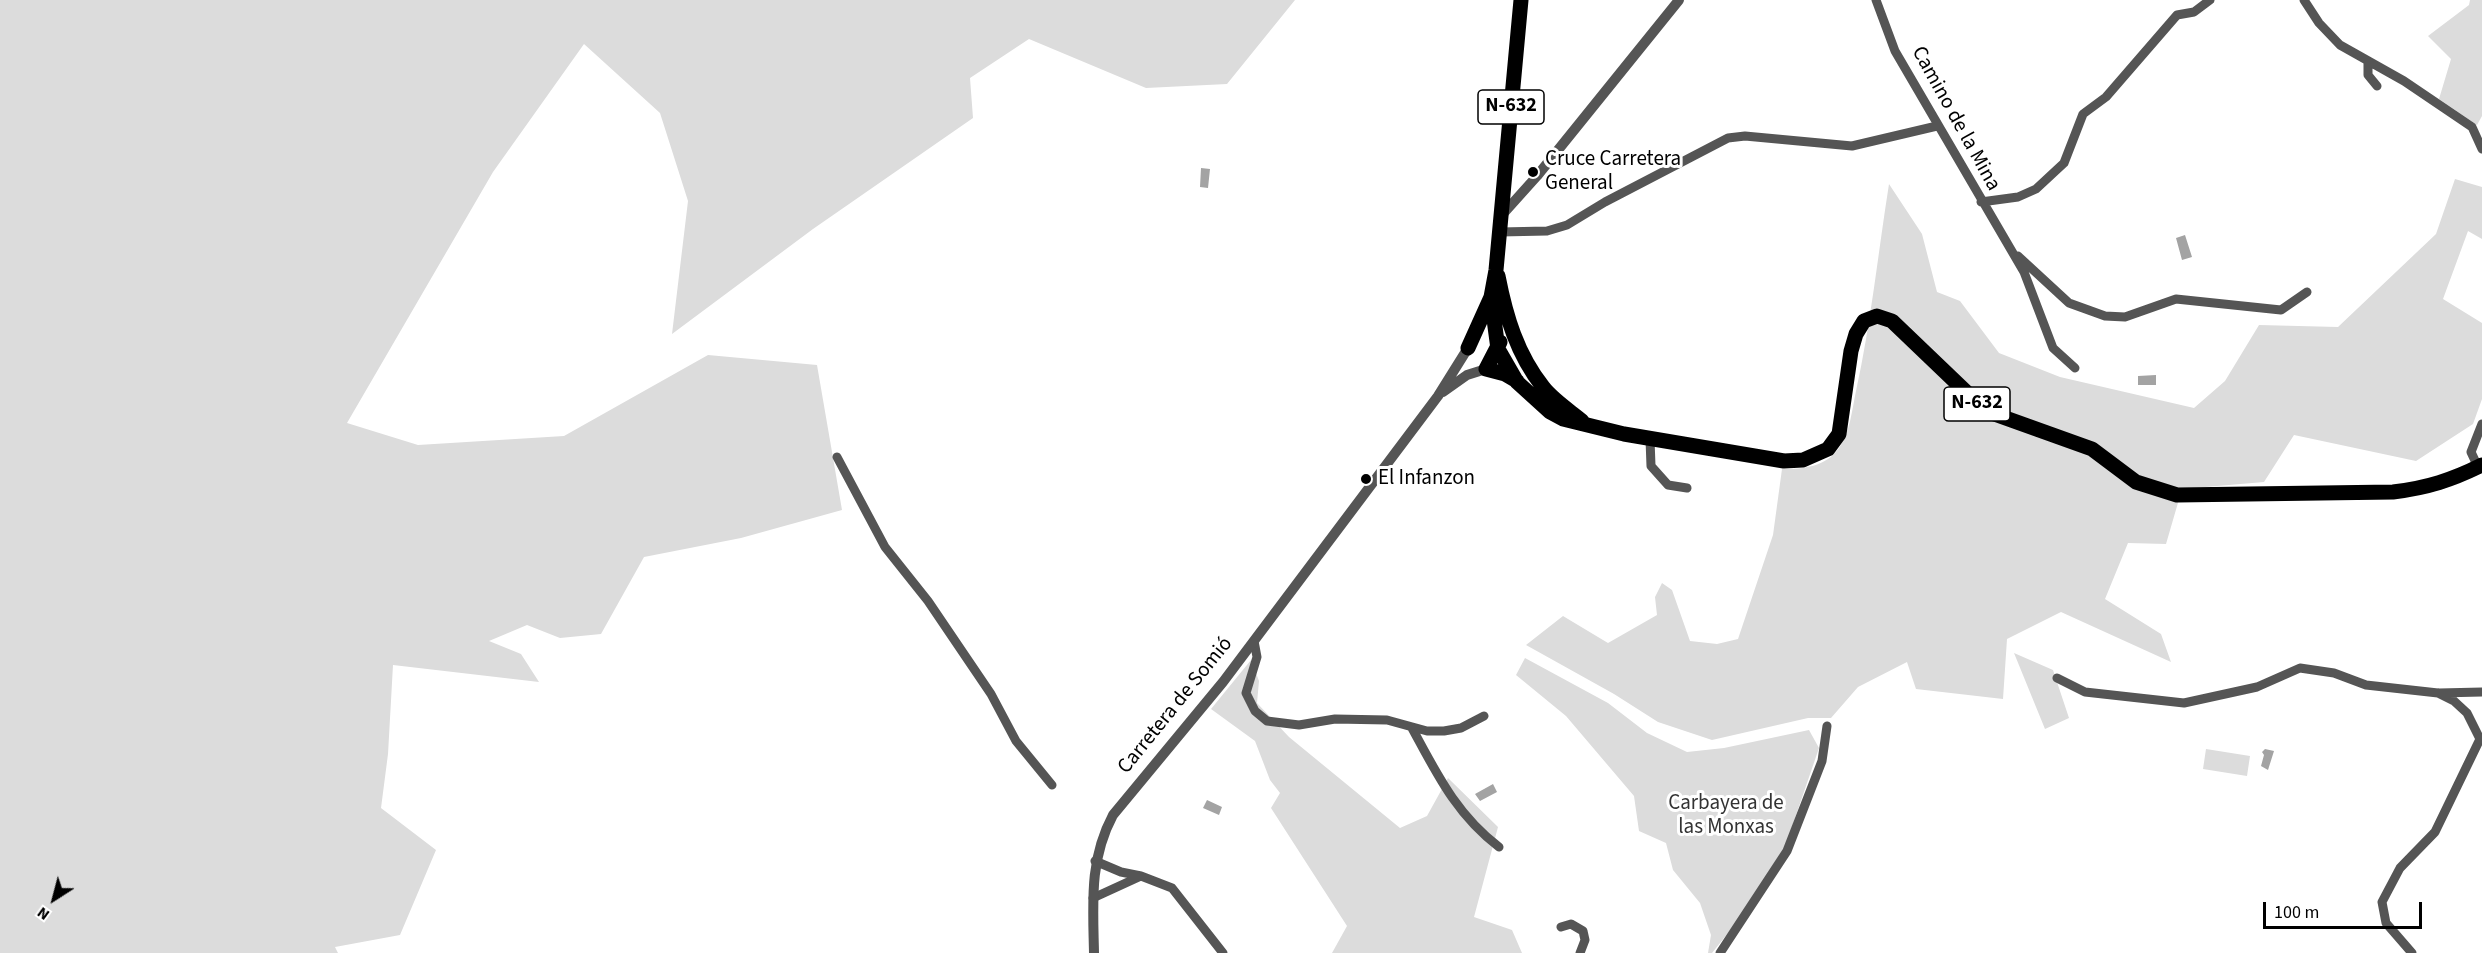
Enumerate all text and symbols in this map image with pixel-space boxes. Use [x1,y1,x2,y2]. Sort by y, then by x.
street label: Camino de la Mina [1905,42,2005,196]
road number: N-632 [1478,90,1544,124]
place label: Cruce Carretera General [1545,147,1681,197]
marker: Cruce Carretera General [1526,165,1540,179]
road number: N-632 [1944,387,2010,421]
place label: El Infanzon [1378,466,1475,492]
marker: El Infanzon [1359,472,1373,486]
street label: Carretera de Somió [1113,632,1239,780]
park label: Carbayera de las Monxas [1668,791,1784,841]
north arrow [24,869,84,929]
scale bar [2266,890,2425,928]
text: 100 m [2274,900,2319,925]
text: N [33,902,54,926]

